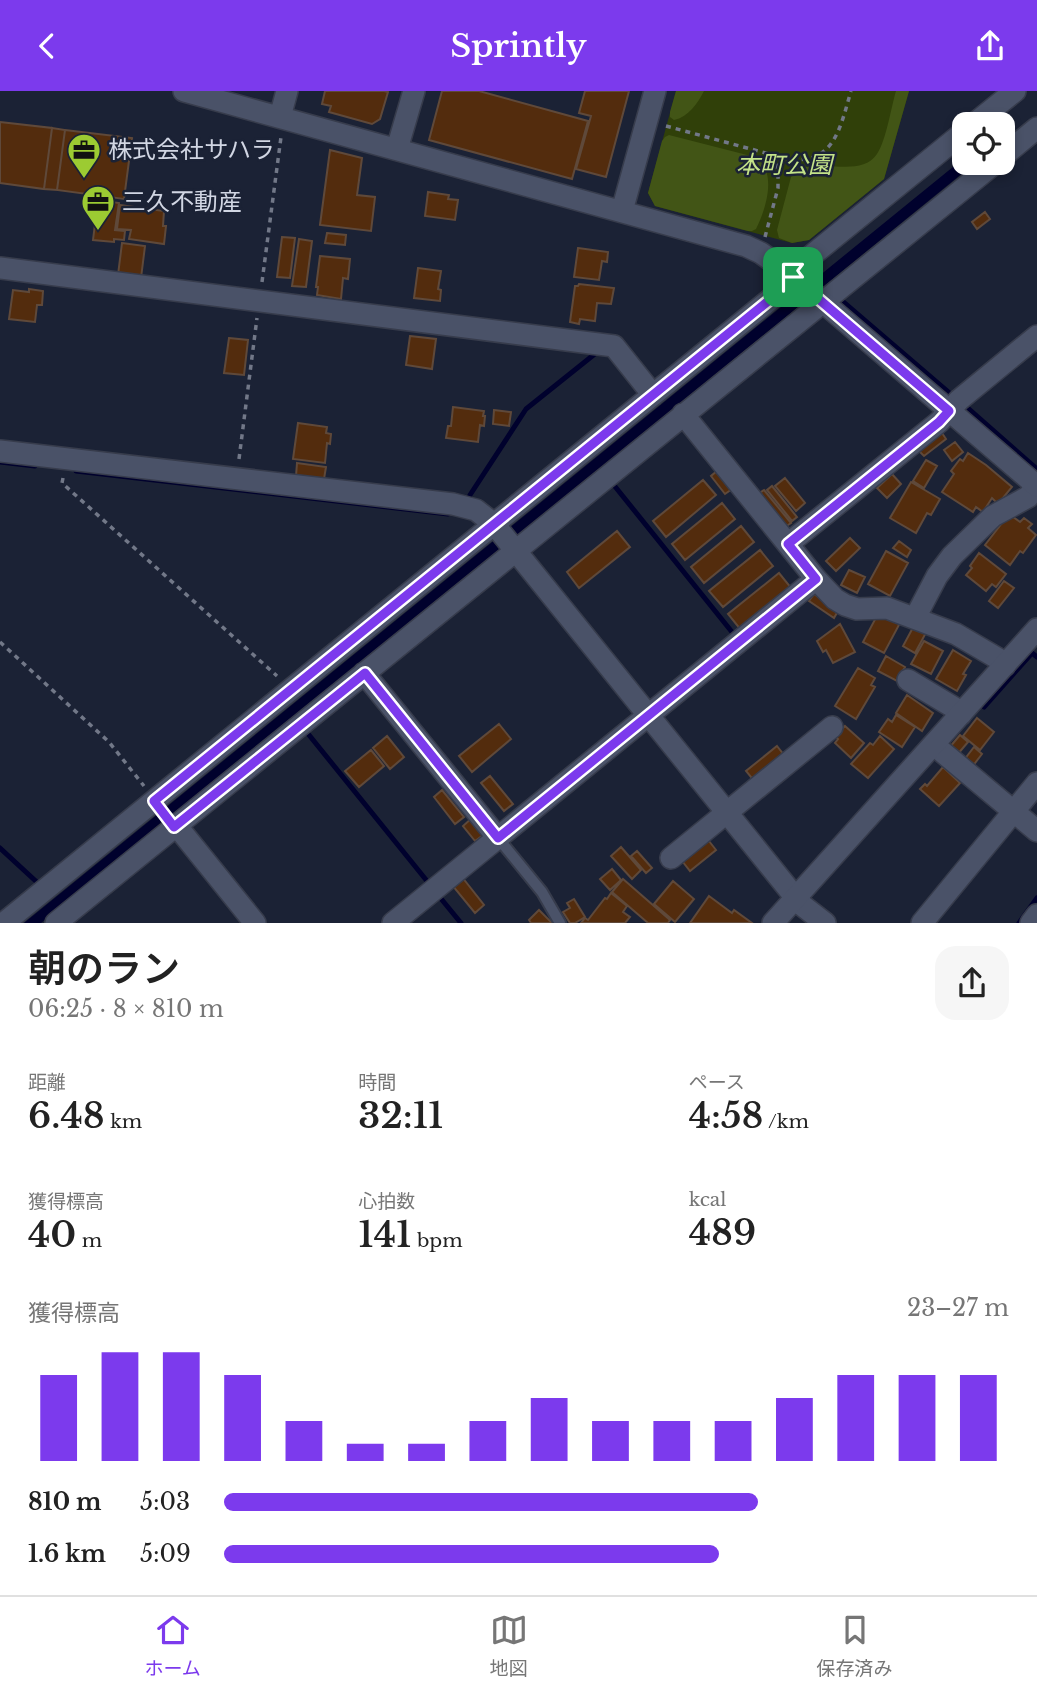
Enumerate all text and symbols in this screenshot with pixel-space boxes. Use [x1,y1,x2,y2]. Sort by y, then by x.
text: Sprintly [450,26,587,66]
icon: back [28,27,66,65]
icon: share [971,27,1009,65]
map controls [952,112,1015,175]
button: locate [952,112,1015,175]
office icon: 株式会社サハラ [65,131,103,180]
place label: 株式会社サハラ [108,135,275,164]
park label: 本町公園 [736,150,835,179]
office icon: 三久不動産 [79,183,117,232]
place label: 三久不動産 [122,187,242,216]
pin [763,247,823,307]
icon: arrive [774,258,812,296]
text: 朝のラン [28,945,180,992]
button: share [935,946,1009,1020]
text: 06:25 · 8 × 810 m [28,995,224,1023]
text: 距離 [28,1071,66,1094]
text: 時間 [358,1071,396,1094]
text: ペース [689,1071,745,1094]
text: 6.48 [28,1094,105,1137]
text: 32:11 [358,1094,443,1137]
text: 4:58 [689,1094,763,1137]
text: km [105,1110,142,1133]
text: /km [763,1110,809,1133]
text: kcal [689,1188,727,1211]
text: 獲得標高 [28,1190,104,1213]
text: 心拍数 [358,1190,415,1213]
text: 489 [689,1211,756,1254]
text: 40 [28,1213,76,1256]
text: 141 [358,1213,411,1256]
text: m [76,1229,102,1252]
text: bpm [411,1229,463,1252]
text: 23–27 m [907,1294,1009,1322]
text: 獲得標高 [28,1299,120,1327]
text: 810 m [28,1488,102,1516]
text: 5:03 [140,1488,190,1516]
text: 1.6 km [28,1540,106,1568]
text: 5:09 [140,1540,191,1568]
tab: ホーム [144,1611,201,1680]
tab: 地図 [490,1611,528,1680]
tab: 保存済み [817,1611,893,1680]

